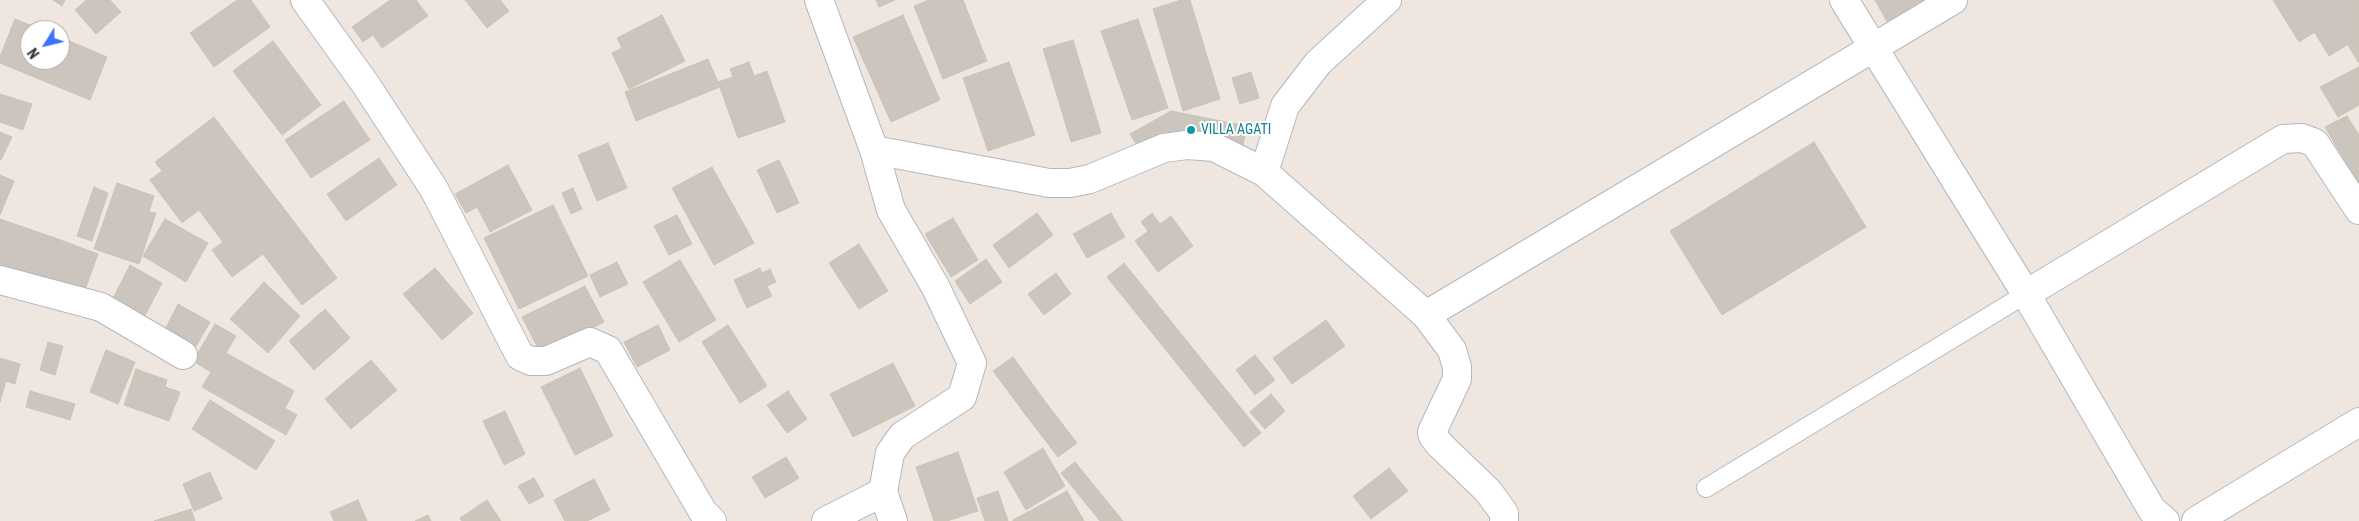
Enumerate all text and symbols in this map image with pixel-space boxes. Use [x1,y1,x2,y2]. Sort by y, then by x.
north arrow [20,20,70,70]
text: N [25,45,43,61]
place label: VILLA AGATI [1201,122,1271,138]
marker: VILLA AGATI [1185,124,1197,136]

